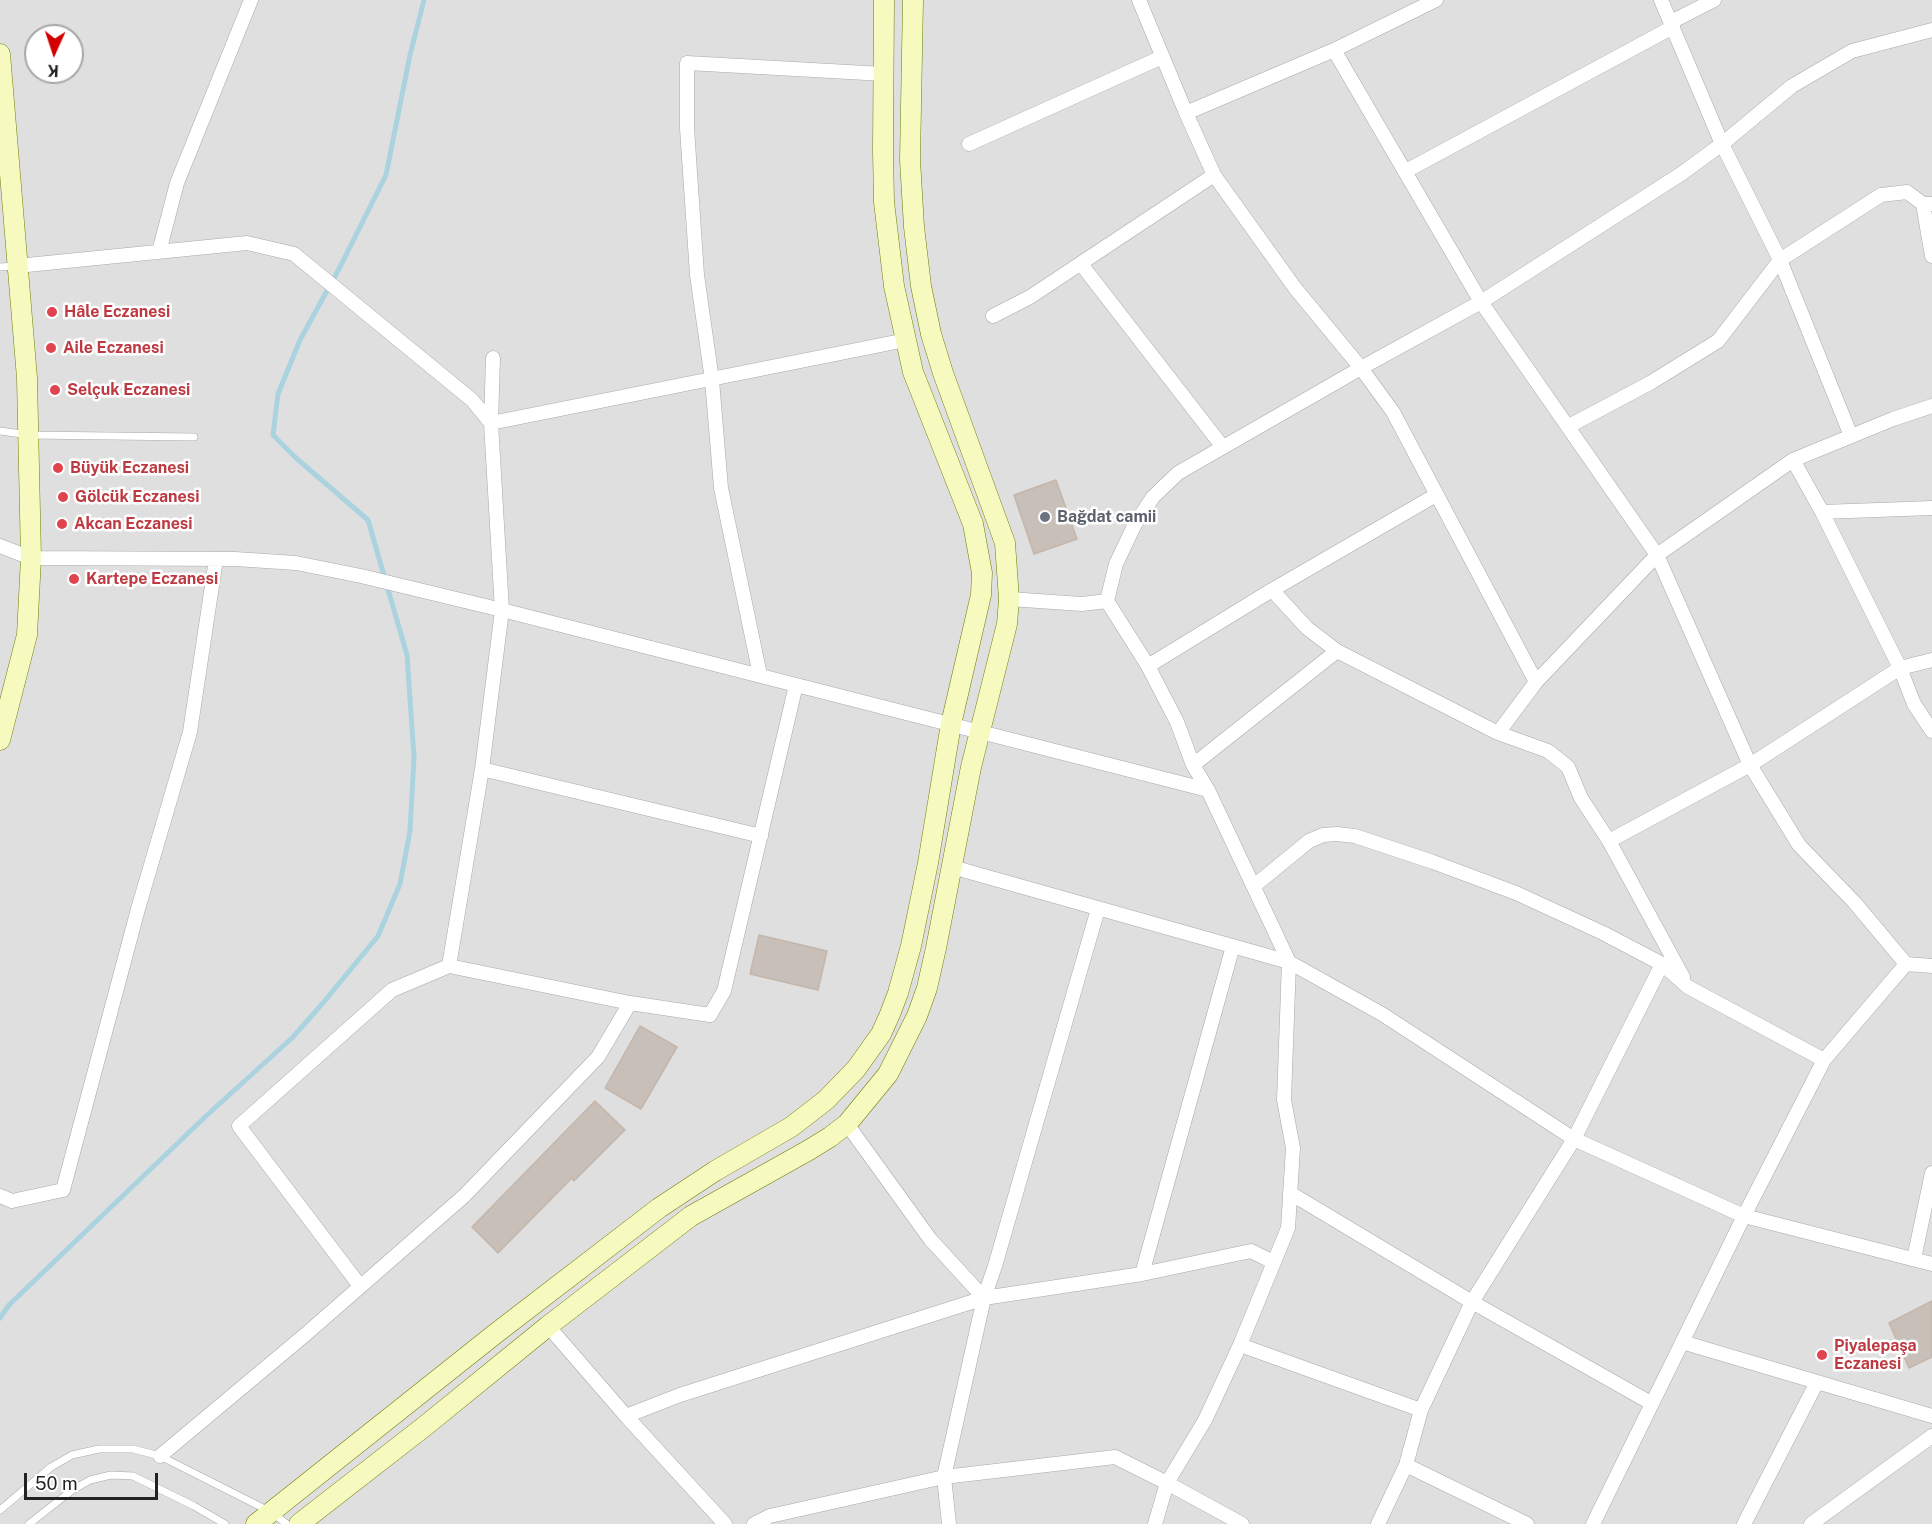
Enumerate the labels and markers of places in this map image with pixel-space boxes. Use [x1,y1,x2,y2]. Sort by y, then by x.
place label: Hâle Eczanesi [64,302,170,322]
marker: Hâle Eczanesi [45,305,59,319]
place label: Aile Eczanesi [63,338,164,358]
marker: Aile Eczanesi [44,341,58,355]
place label: Selçuk Eczanesi [67,380,190,400]
marker: Selçuk Eczanesi [48,383,62,397]
place label: Büyük Eczanesi [70,458,189,478]
marker: Büyük Eczanesi [51,461,65,475]
place label: Gölcük Eczanesi [75,487,199,507]
marker: Gölcük Eczanesi [56,490,70,504]
place label: Bağdat camii [1057,507,1156,527]
marker: Bağdat camii [1038,510,1052,524]
place label: Akcan Eczanesi [74,514,193,534]
marker: Akcan Eczanesi [55,517,69,531]
place label: Kartepe Eczanesi [86,569,218,589]
marker: Kartepe Eczanesi [67,572,81,586]
place label: Piyalepaşa Eczanesi [1834,1336,1917,1374]
marker: Piyalepaşa Eczanesi [1815,1348,1829,1362]

